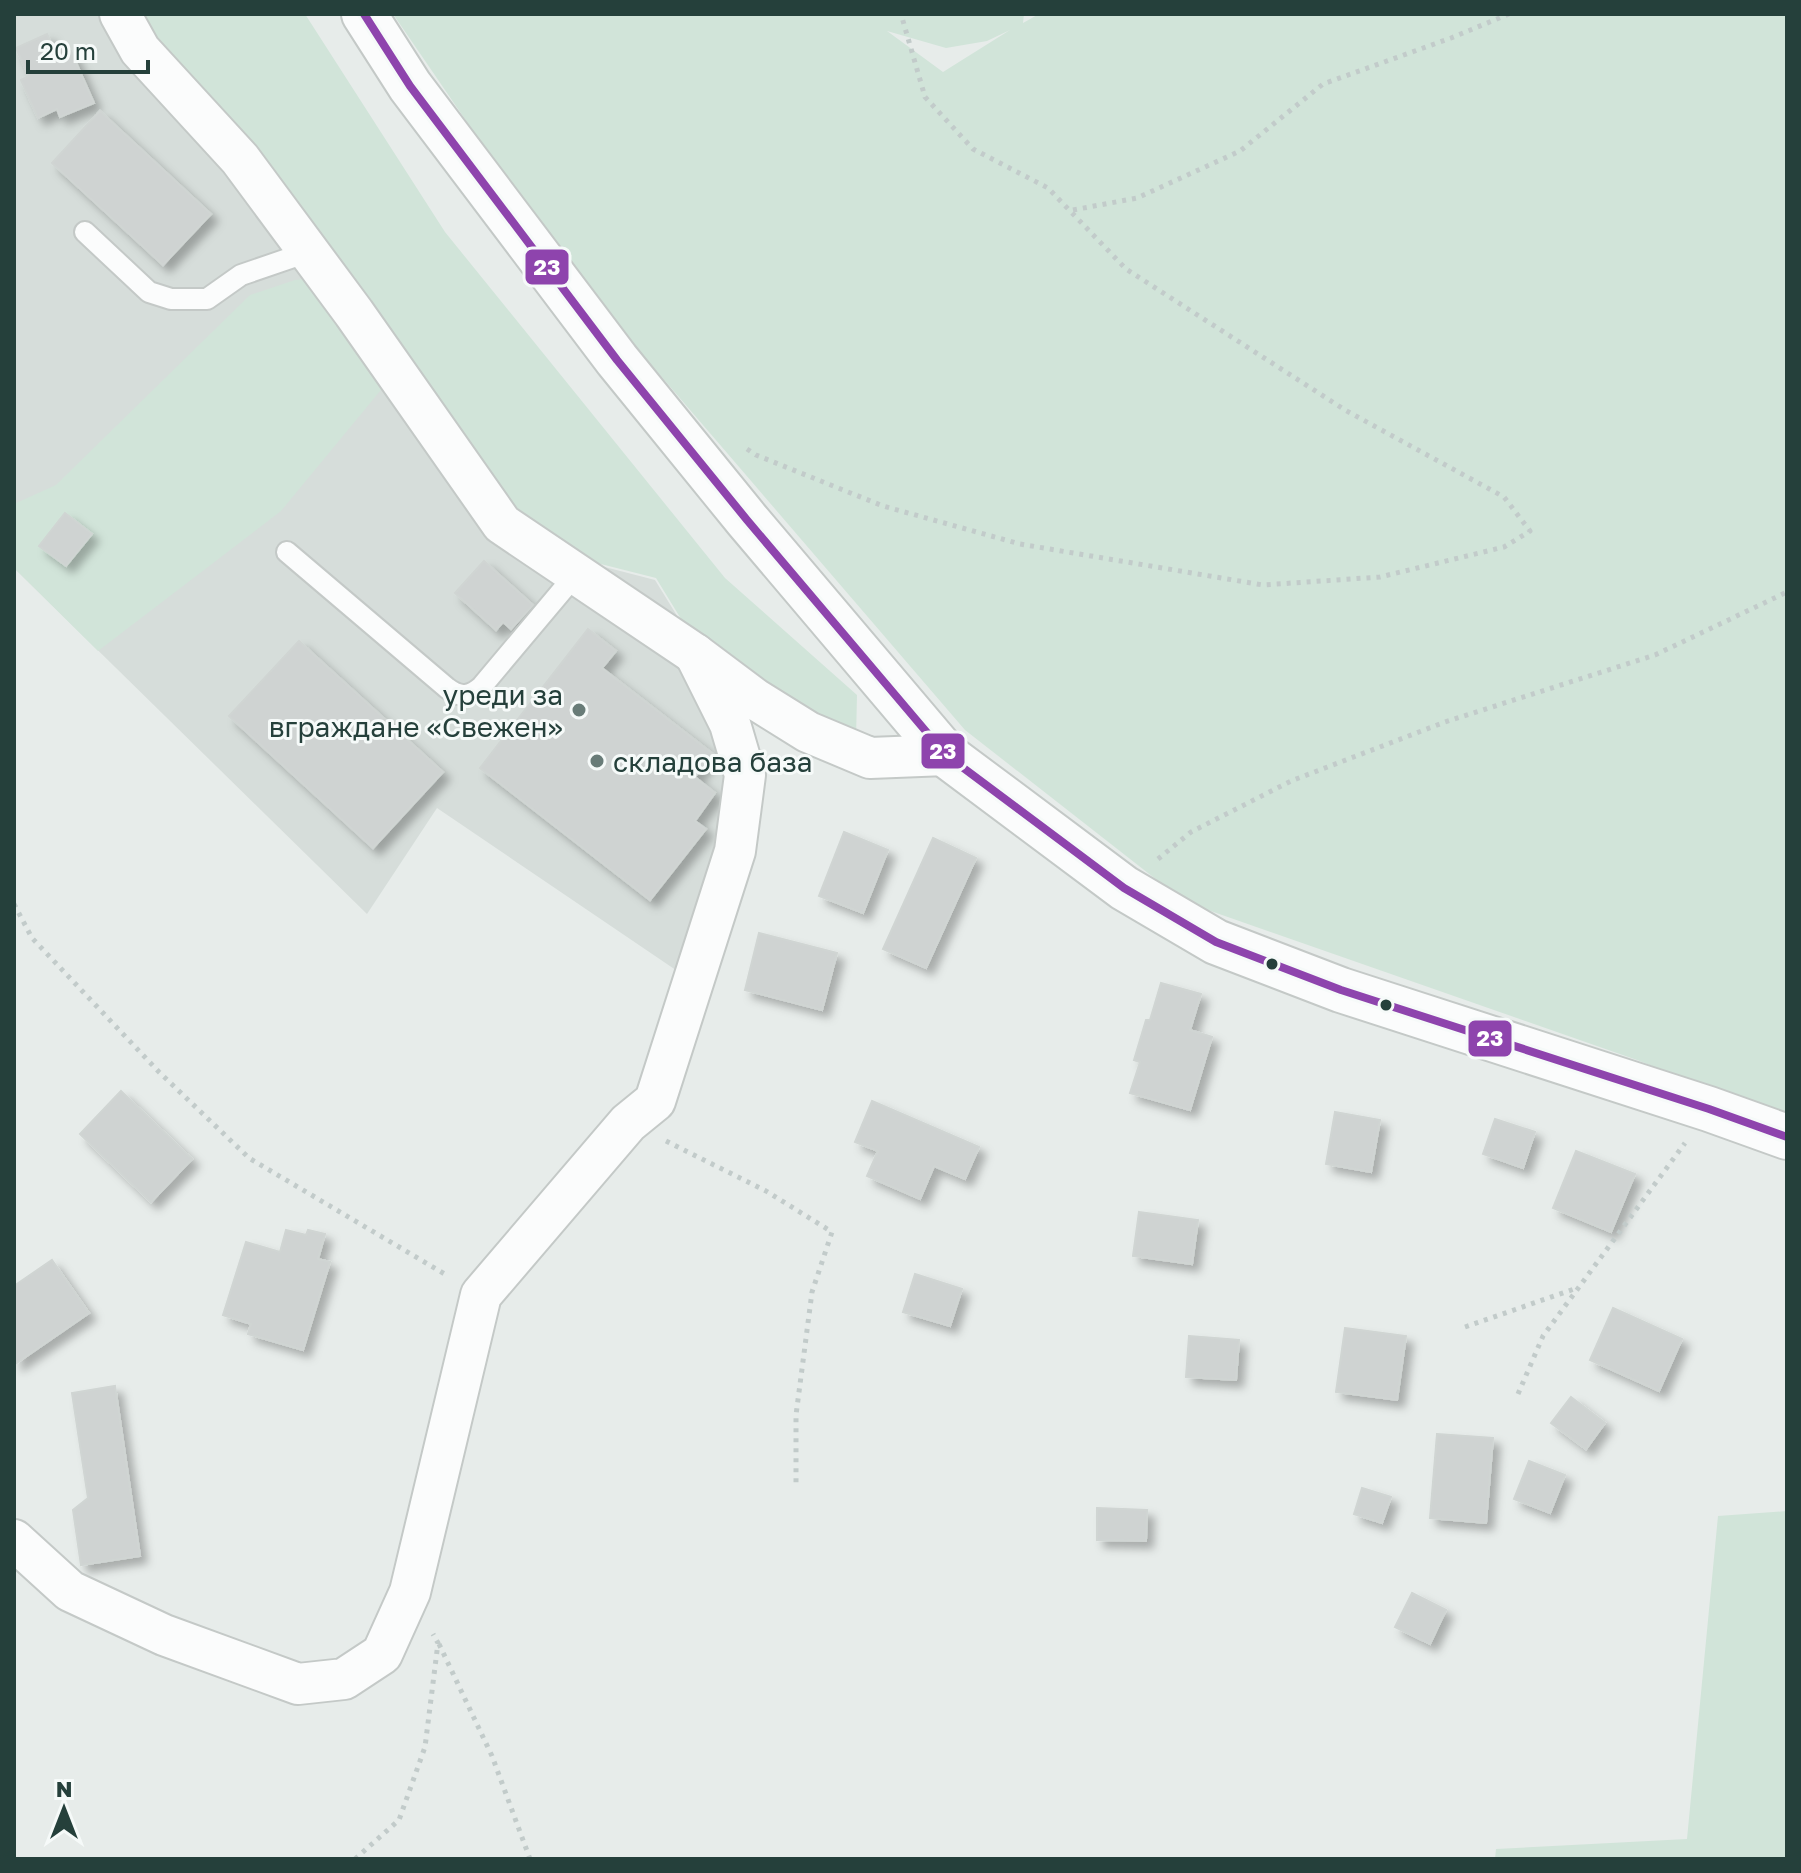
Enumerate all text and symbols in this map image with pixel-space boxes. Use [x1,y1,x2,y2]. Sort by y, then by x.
scale bar [28,24,148,74]
text: 20 m [40,36,96,65]
line badge: 23 [524,248,570,286]
text: 23 [534,253,560,280]
place label: уреди за вграждане «Свежен» [269,678,563,743]
marker: уреди за вграждане «Свежен» [570,701,588,719]
line badge: 23 [920,732,966,770]
text: 23 [930,737,956,764]
place label: складова база [613,745,813,778]
marker: складова база [588,752,606,770]
unlabelled marker [1264,956,1280,972]
unlabelled marker [1378,997,1394,1013]
line badge: 23 [1467,1019,1513,1058]
text: 23 [1477,1024,1503,1051]
north arrow [24,1769,104,1849]
text: N [56,1775,72,1802]

